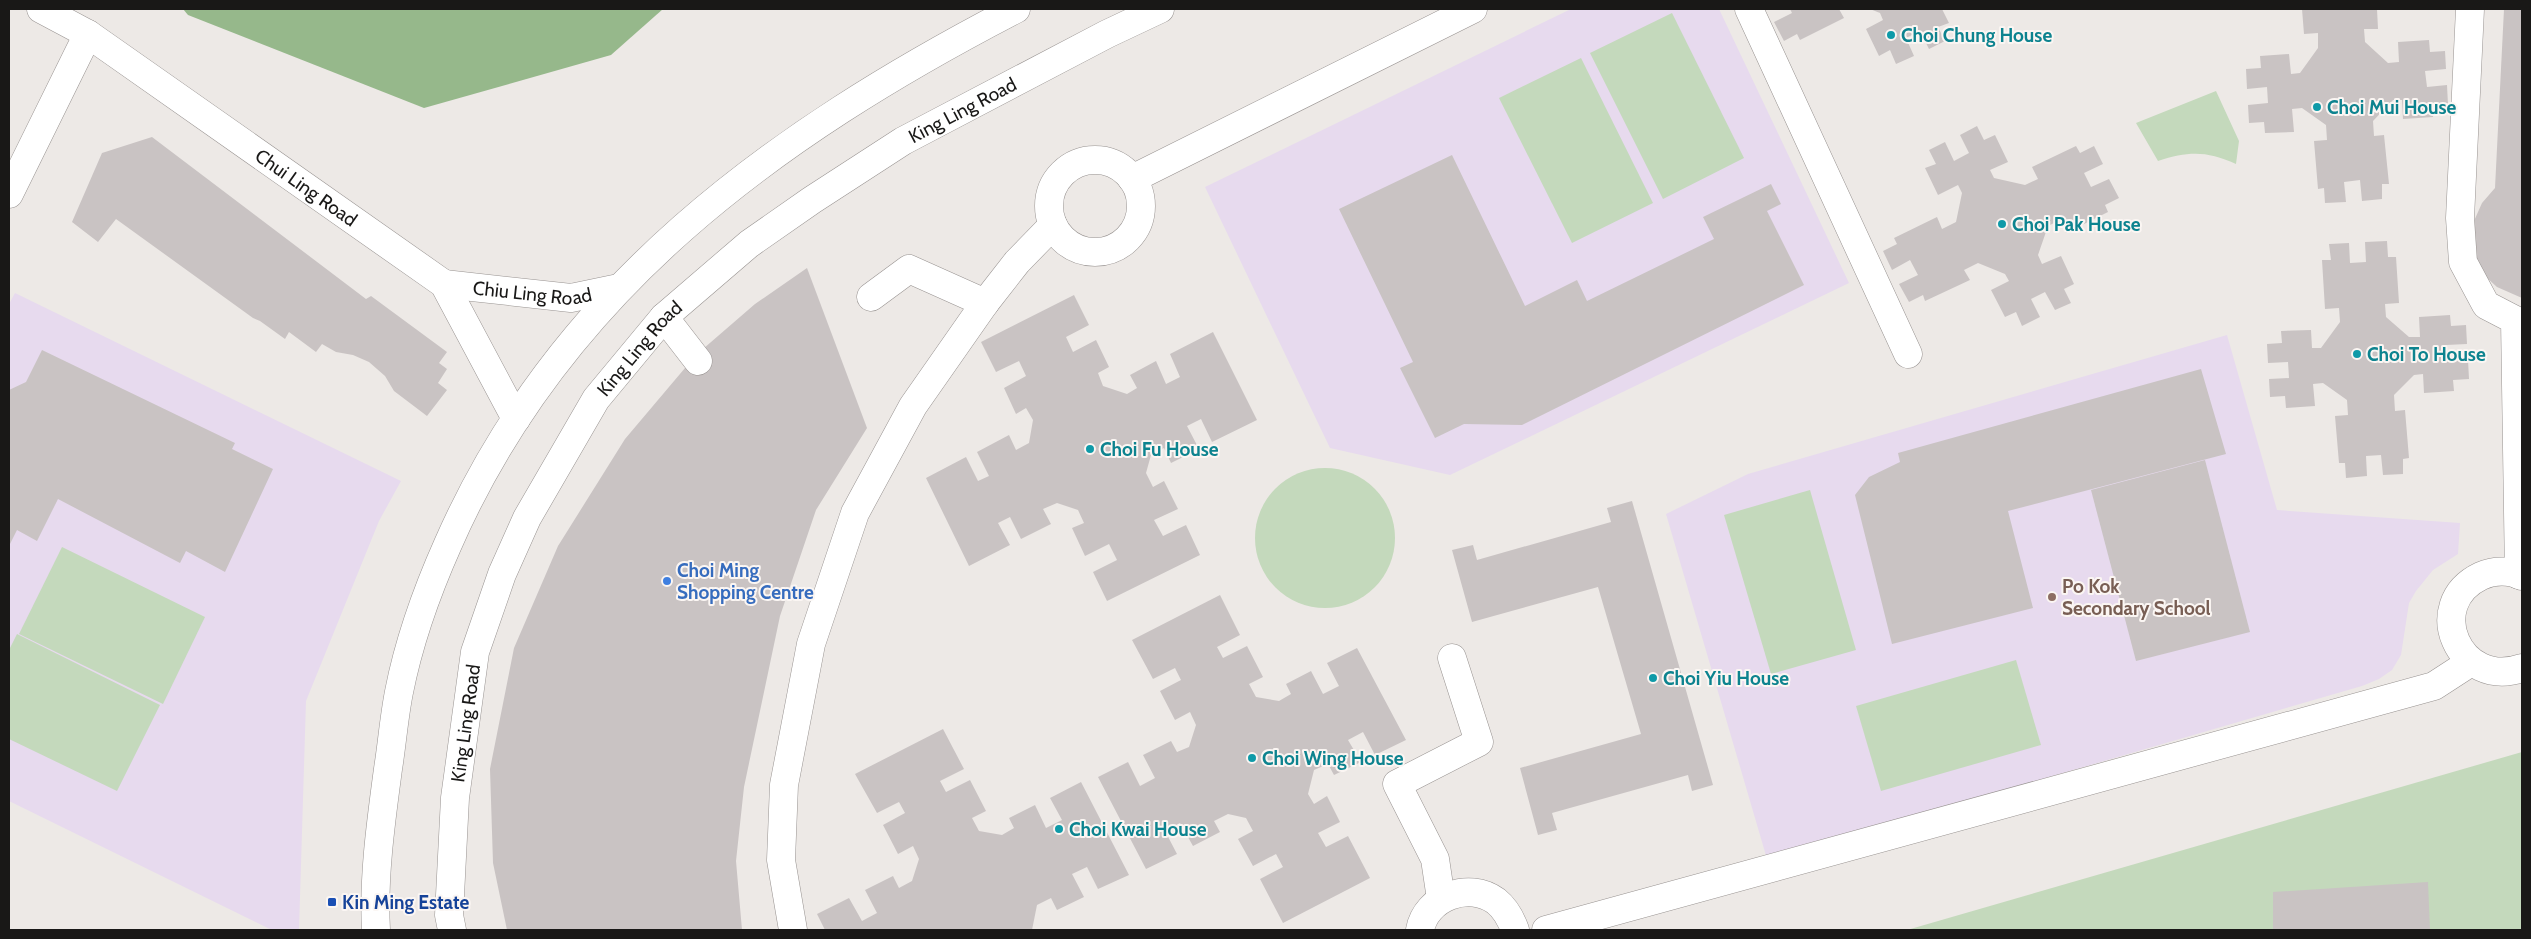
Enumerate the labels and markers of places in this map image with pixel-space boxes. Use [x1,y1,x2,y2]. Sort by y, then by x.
place label: Choi Chung House [1901,24,2052,47]
marker: Choi Chung House [1885,29,1897,41]
place label: Choi Mui House [2327,96,2457,119]
marker: Choi Mui House [2311,101,2323,113]
place label: Choi Pak House [2012,213,2141,236]
marker: Choi Pak House [1996,218,2008,230]
place label: Choi To House [2367,343,2486,366]
marker: Choi To House [2351,348,2363,360]
place label: Choi Fu House [1100,438,1219,461]
marker: Choi Fu House [1084,443,1096,455]
place label: Choi Ming Shopping Centre [677,559,814,604]
marker: Choi Ming Shopping Centre [661,575,673,587]
place label: Po Kok Secondary School [2062,575,2211,620]
marker: Po Kok Secondary School [2046,591,2058,603]
place label: Choi Yiu House [1663,667,1789,690]
marker: Choi Yiu House [1647,672,1659,684]
place label: Choi Wing House [1262,747,1404,770]
marker: Choi Wing House [1246,752,1258,764]
place label: Choi Kwai House [1069,818,1207,841]
marker: Choi Kwai House [1053,823,1065,835]
place label: Kin Ming Estate [342,891,469,914]
marker: Kin Ming Estate [326,896,338,908]

